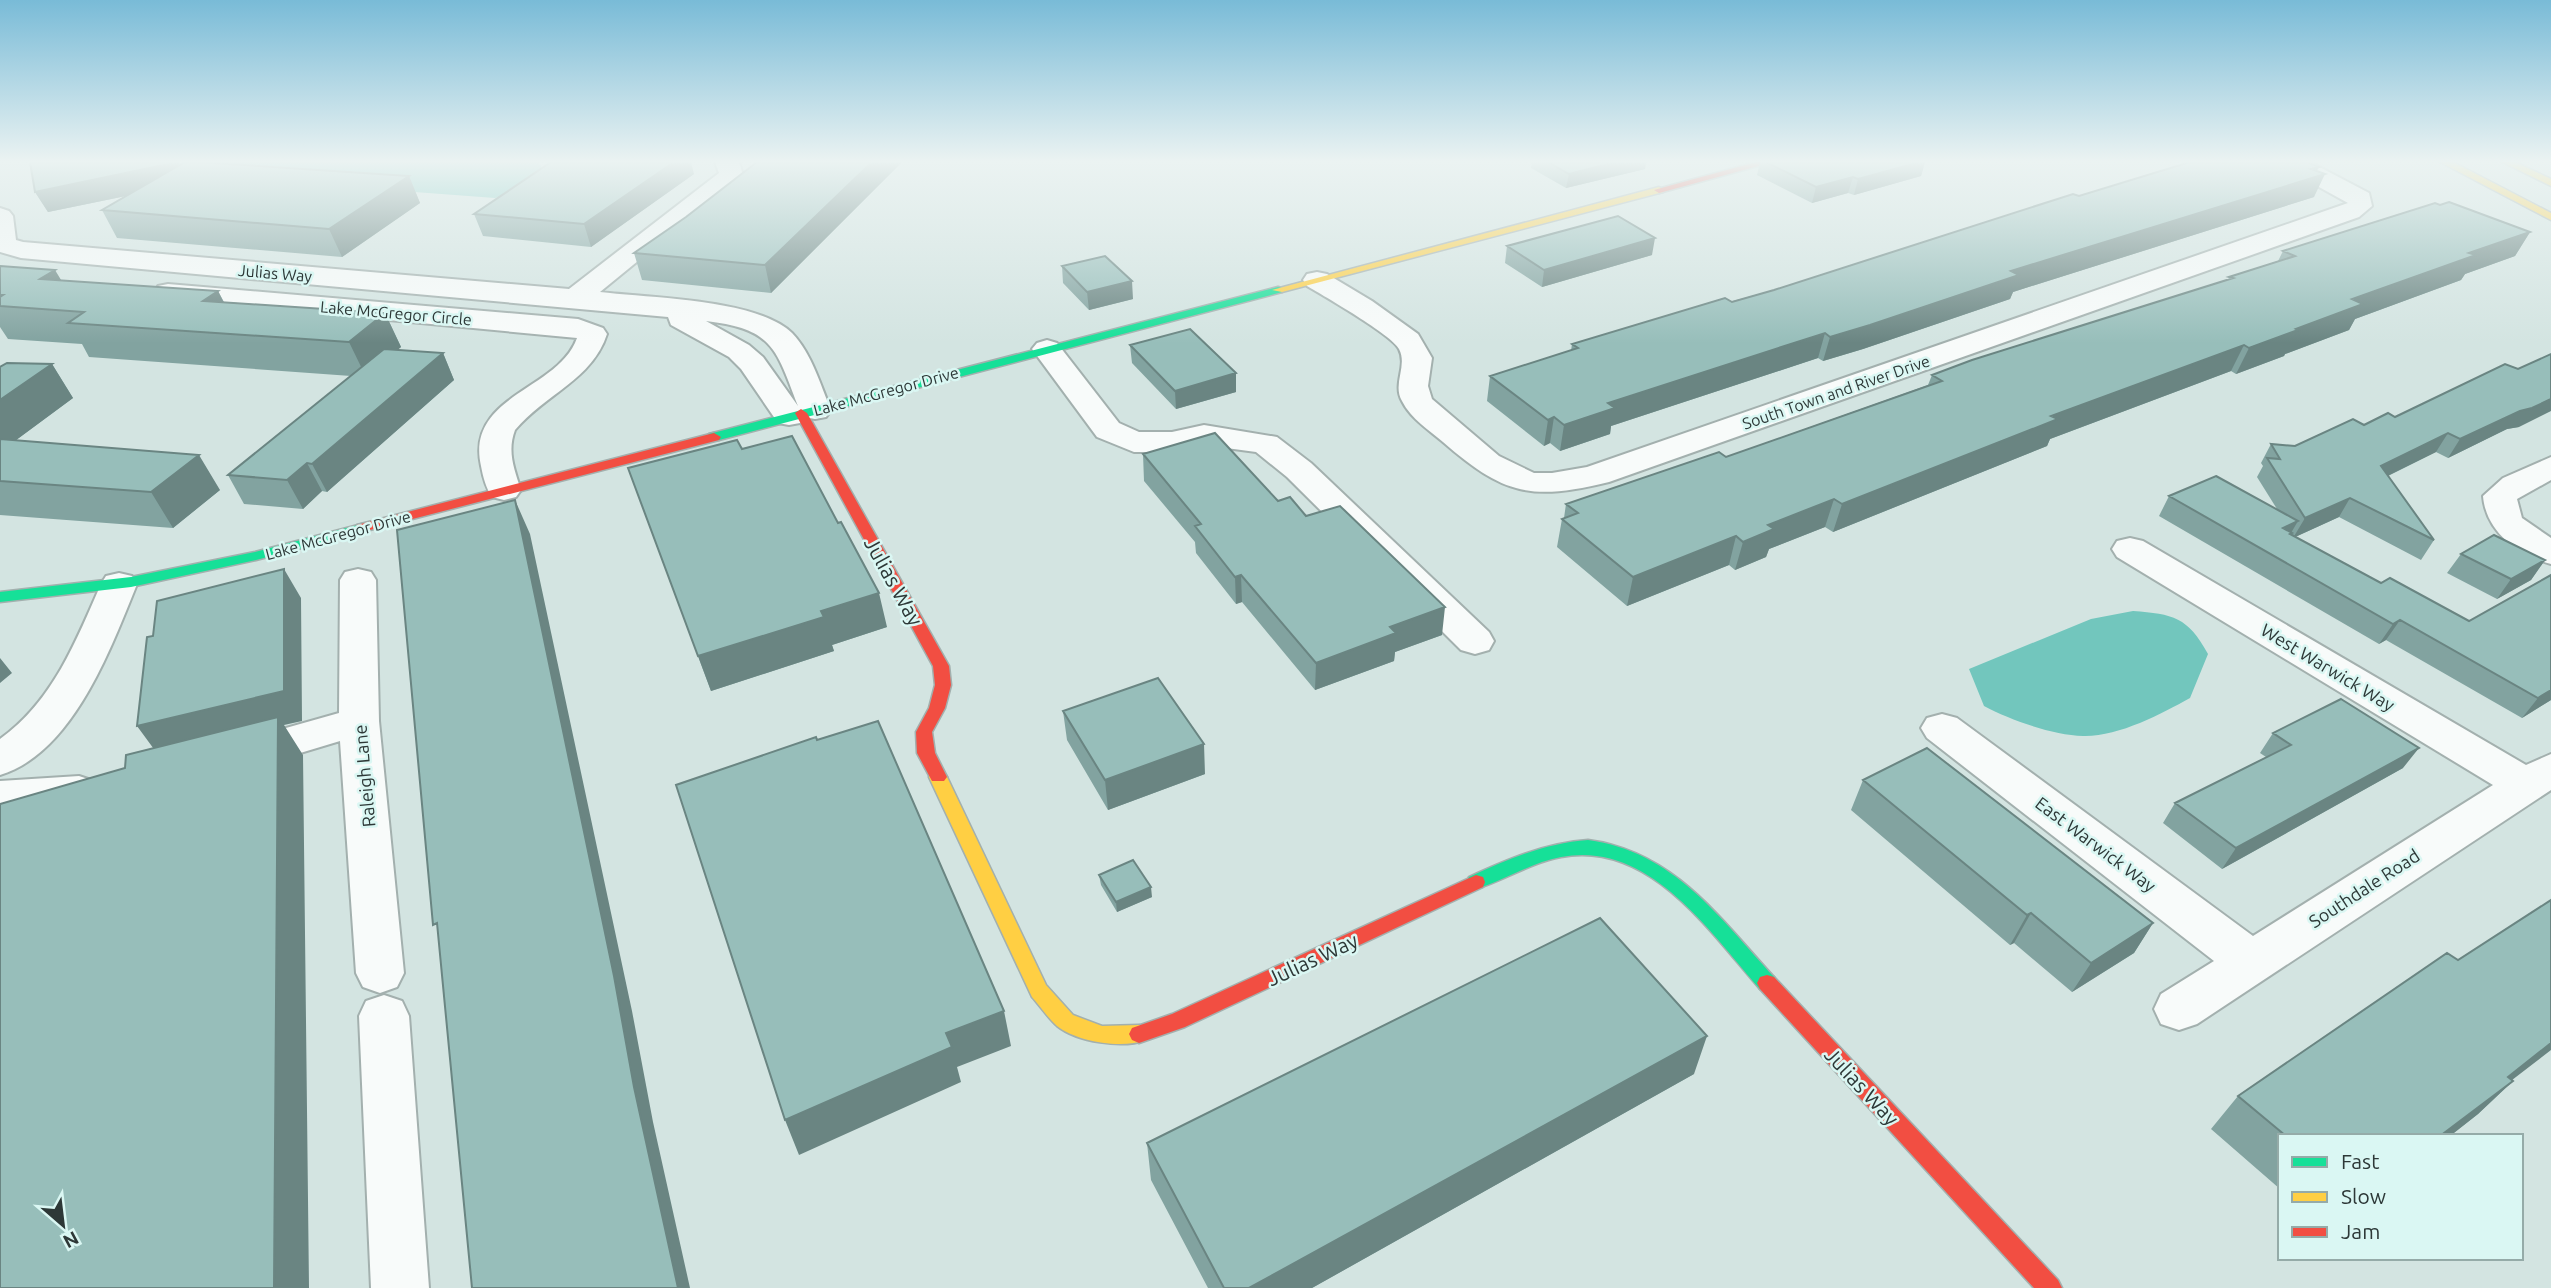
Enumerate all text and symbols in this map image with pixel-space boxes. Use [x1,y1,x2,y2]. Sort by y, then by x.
street label: Julias Way [237,261,313,285]
street label: Lake McGregor Circle [319,297,473,329]
street label: South Town and River Drive [1740,351,1932,433]
street label: Lake McGregor Drive [811,363,961,419]
street label: Lake McGregor Drive [263,507,413,563]
street label: Julias Way [860,533,928,629]
street label: West Warwick Way [2258,619,2399,715]
street label: Raleigh Lane [350,724,378,828]
street label: East Warwick Way [2032,792,2160,896]
street label: Southdale Road [2305,845,2423,931]
street label: Julias Way [1263,928,1361,990]
street label: Julias Way [1820,1042,1904,1130]
legend [2278,1134,2523,1260]
text: Fast [2341,1149,2379,1173]
text: Slow [2341,1184,2386,1208]
north arrow [28,1190,98,1260]
text: Jam [2341,1219,2380,1243]
text: N [60,1227,82,1253]

